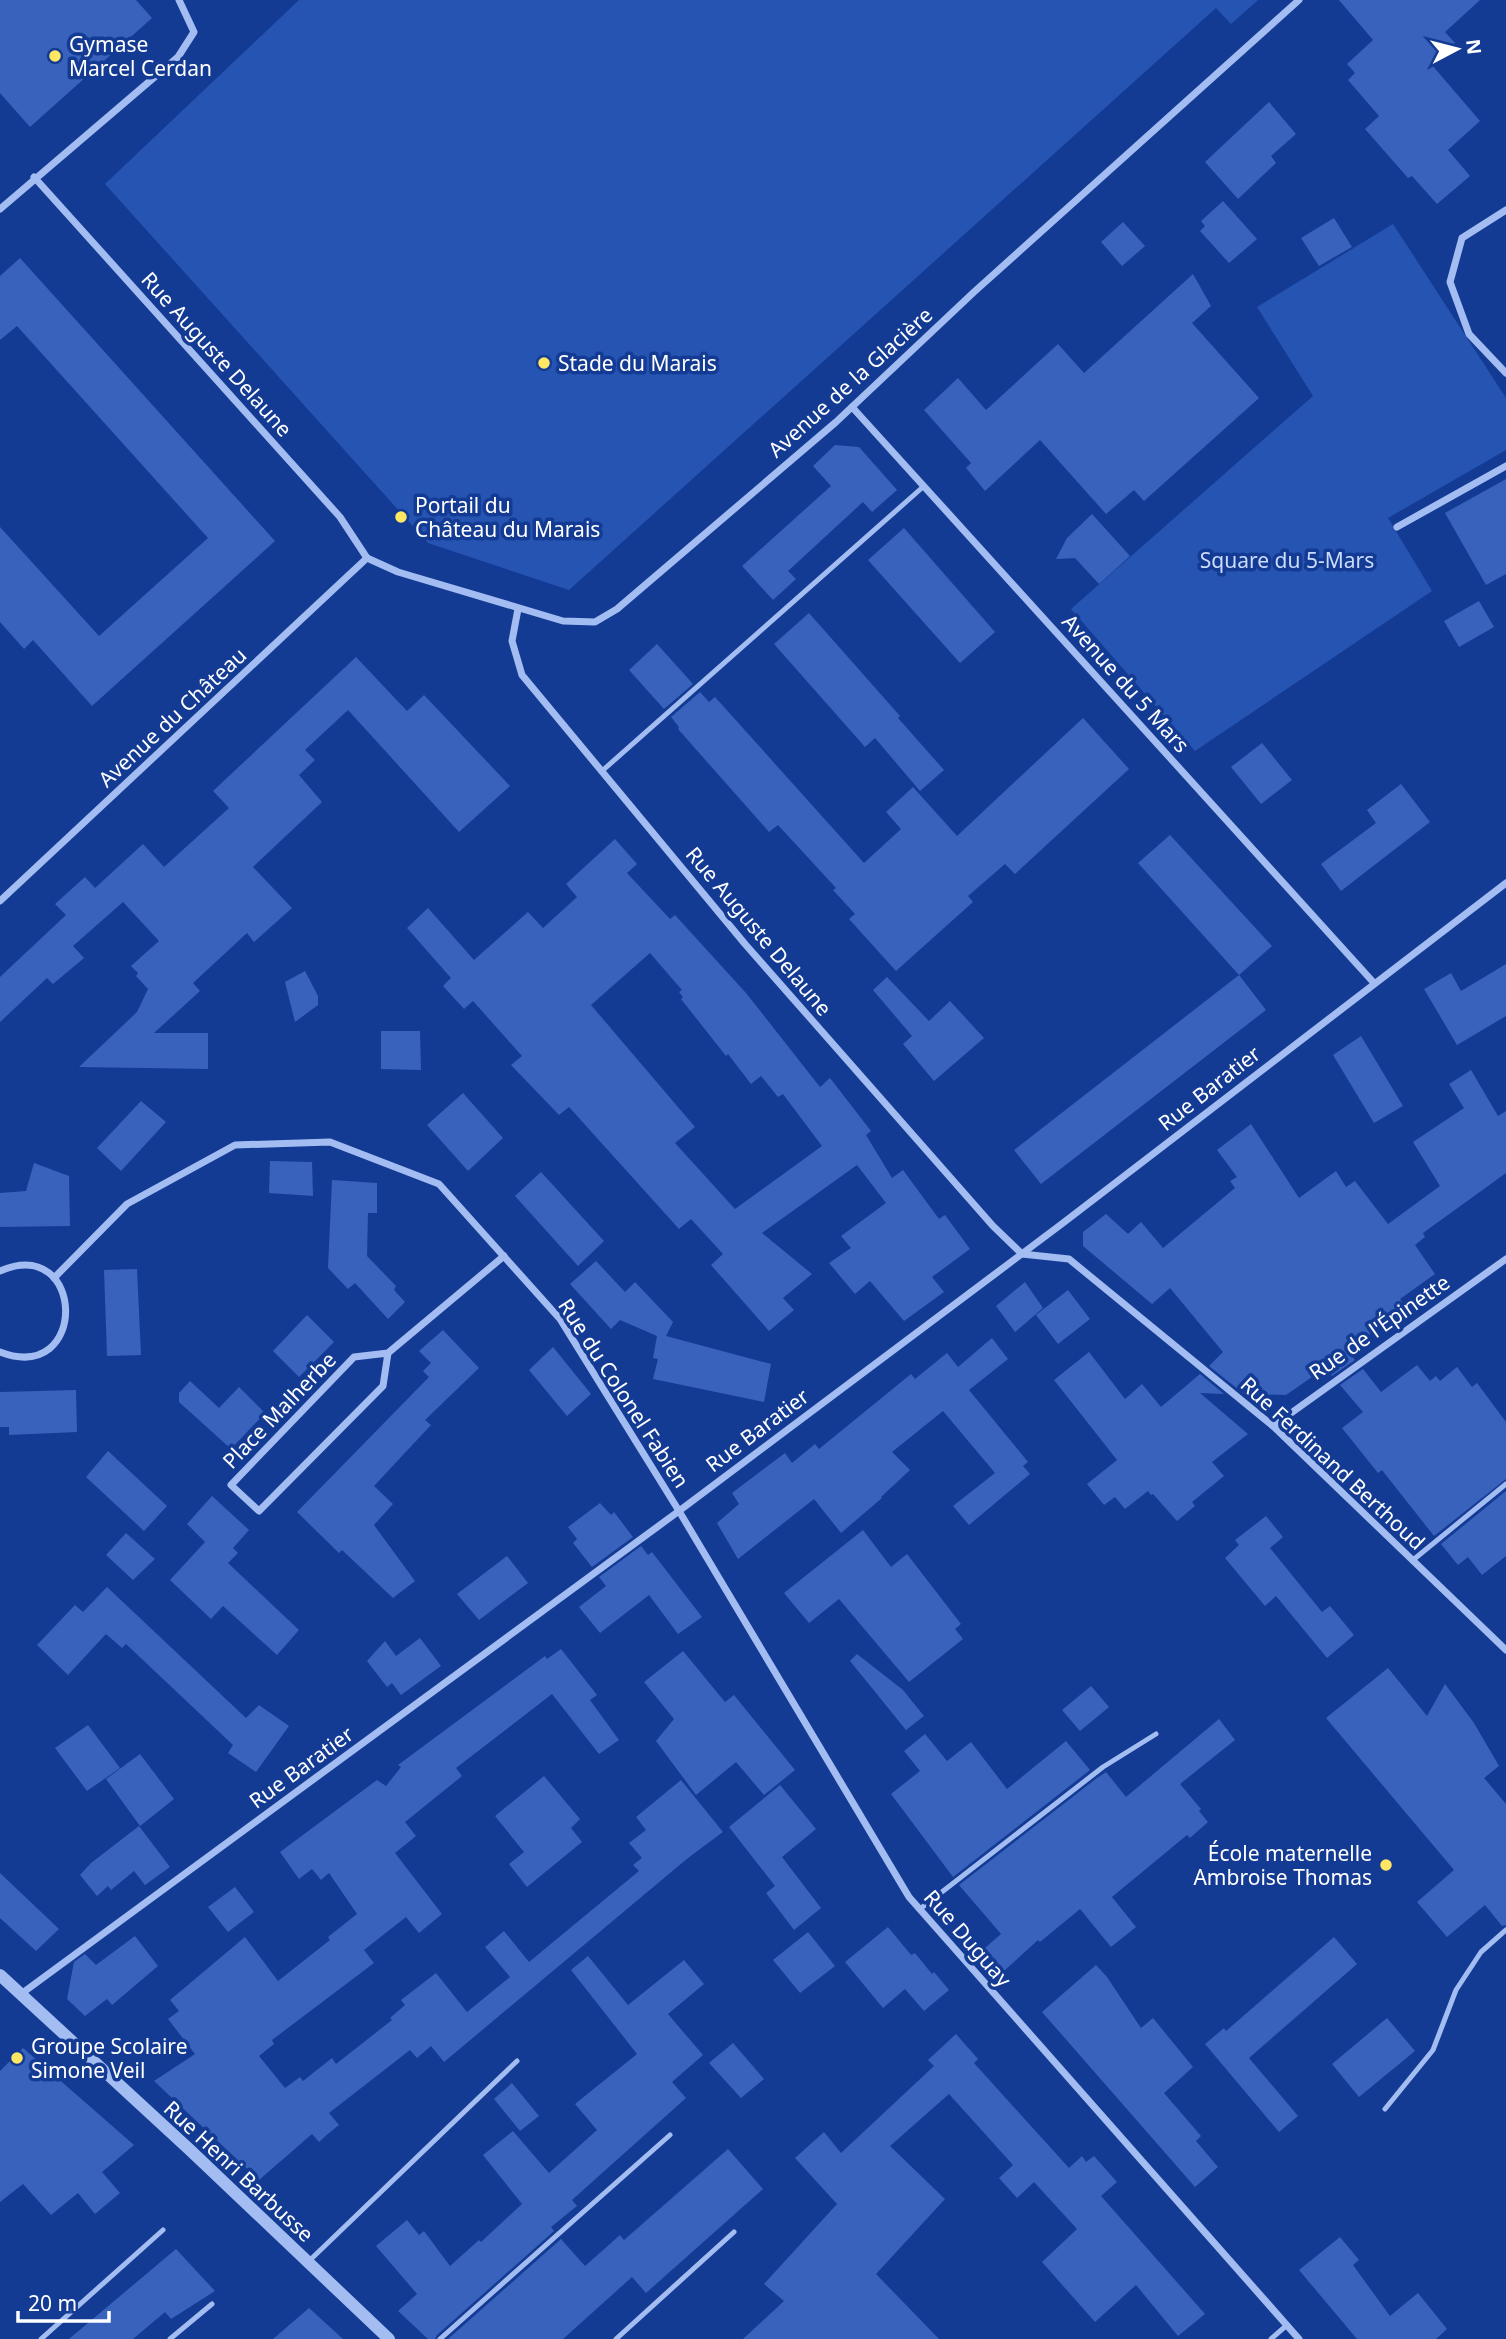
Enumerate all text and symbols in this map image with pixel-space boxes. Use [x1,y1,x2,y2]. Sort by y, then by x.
north arrow [1422,14,1492,84]
place label: Gymase Marcel Cerdan [69,30,212,82]
text: N [1460,38,1488,56]
marker: Gymase Marcel Cerdan [47,48,63,64]
street label: Rue Auguste Delaune [135,266,299,442]
street label: Avenue de la Glacière [762,301,938,463]
place label: Stade du Marais [558,349,717,377]
marker: Stade du Marais [536,355,552,371]
place label: Portail du Château du Marais [415,491,600,543]
marker: Portail du Château du Marais [393,509,409,525]
park label: Square du 5-Mars [1200,546,1374,574]
street label: Avenue du 5 Mars [1056,608,1196,758]
street label: Avenue du Château [92,641,252,793]
street label: Rue Auguste Delaune [680,841,838,1021]
street label: Rue Baratier [1152,1039,1266,1137]
street label: Rue de l'Épinette [1303,1268,1455,1386]
street label: Rue du Colonel Fabien [552,1293,696,1493]
street label: Place Malherbe [216,1346,342,1474]
street label: Rue Ferdinand Berthoud [1235,1370,1431,1556]
street label: Rue Baratier [700,1382,815,1478]
street label: Rue Baratier [243,1720,359,1814]
place label: École maternelle Ambroise Thomas [1193,1839,1372,1891]
marker: École maternelle Ambroise Thomas [1378,1857,1394,1873]
street label: Rue Duguay [918,1884,1018,1993]
place label: Groupe Scolaire Simone Veil [31,2032,187,2084]
marker: Groupe Scolaire Simone Veil [9,2050,25,2066]
street label: Rue Henri Barbusse [158,2094,320,2248]
scale bar [18,2280,108,2324]
text: 20 m [28,2289,77,2317]

